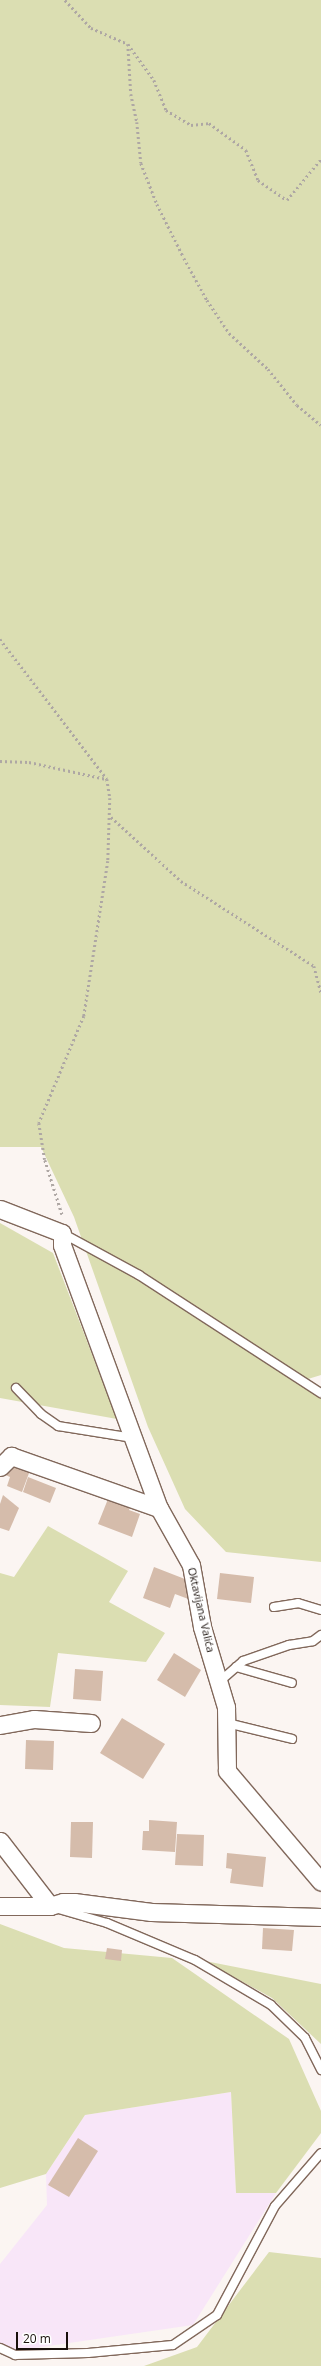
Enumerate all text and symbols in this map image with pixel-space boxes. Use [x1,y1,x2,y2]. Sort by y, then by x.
street label: Oktavijana Valića [185,1566,217,1654]
scale bar [18,2324,70,2350]
text: 20 m [23,2330,51,2347]

